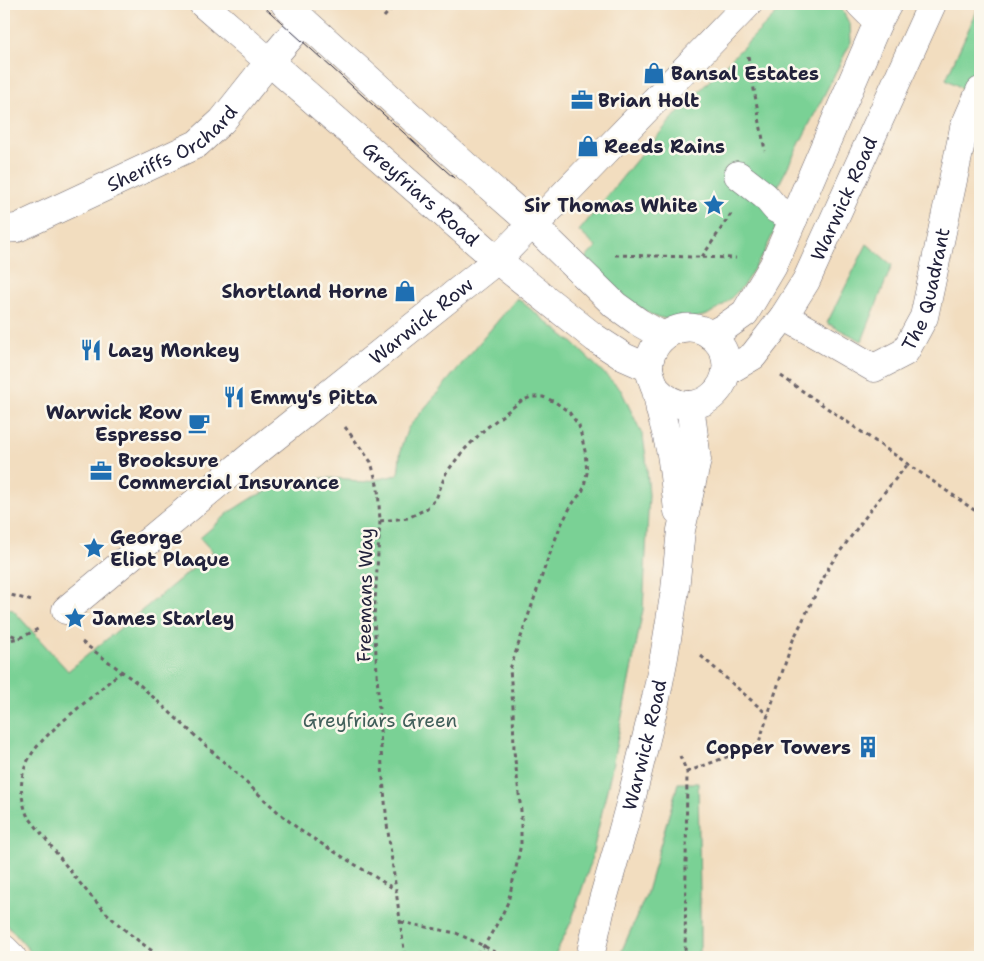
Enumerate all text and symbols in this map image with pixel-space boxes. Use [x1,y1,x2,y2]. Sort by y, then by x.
shop icon: Bansal Estates [641,60,667,86]
place label: Bansal Estates [671,61,819,86]
office icon: Brian Holt [569,87,595,113]
place label: Brian Holt [598,88,699,113]
street label: Sheriffs Orchard [102,100,242,197]
street label: Warwick Road [804,132,883,264]
shop icon: Reeds Rains [575,133,601,159]
place label: Reeds Rains [604,134,725,159]
street label: Greyfriars Road [357,136,485,252]
place icon: Sir Thomas White [701,192,727,218]
place label: Sir Thomas White [524,193,698,218]
street label: The Quadrant [896,225,955,355]
street label: Warwick Row [364,271,478,370]
shop icon: Shortland Horne [392,278,418,304]
place label: Shortland Horne [221,279,388,304]
restaurant icon: Lazy Monkey [78,337,104,363]
place label: Lazy Monkey [108,338,240,363]
restaurant icon: Emmy's Pitta [221,384,247,410]
place label: Emmy's Pitta [250,385,377,410]
place label: Warwick Row Espresso [46,400,183,447]
cafe icon: Warwick Row Espresso [186,410,212,436]
place label: Brooksure Commercial Insurance [118,448,339,495]
office icon: Brooksure Commercial Insurance [88,458,114,484]
place label: George Eliot Plaque [110,525,230,572]
street label: Freemans Way [351,528,379,662]
place icon: George Eliot Plaque [81,535,107,561]
place icon: James Starley [62,605,88,631]
place label: James Starley [92,606,234,631]
street label: Warwick Road [616,677,672,813]
park label: Greyfriars Green [303,708,457,733]
building icon: Copper Towers [855,734,881,760]
place label: Copper Towers [706,735,851,760]

